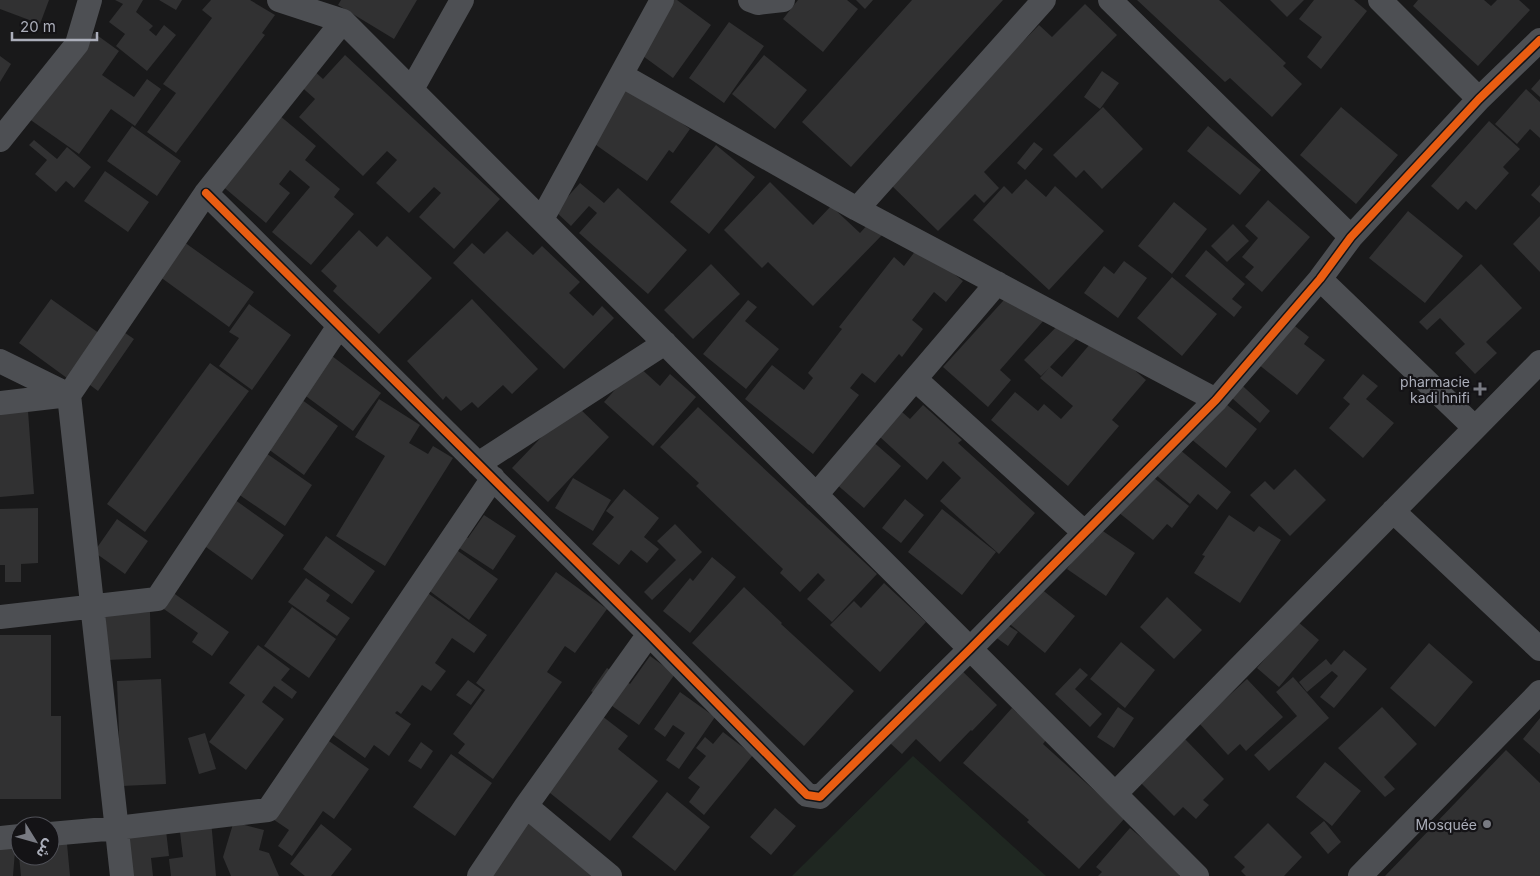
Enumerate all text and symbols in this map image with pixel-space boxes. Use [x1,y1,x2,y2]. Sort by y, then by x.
scale bar [12,10,98,42]
text: 20 m [20,17,56,36]
place label: pharmacie kadi hnifi [1400,373,1470,406]
marker: pharmacie kadi hnifi [1474,383,1486,395]
north arrow [10,816,60,866]
place label: Mosquée [1415,816,1477,833]
marker: Mosquée [1481,818,1493,830]
text: ش [33,836,58,862]

